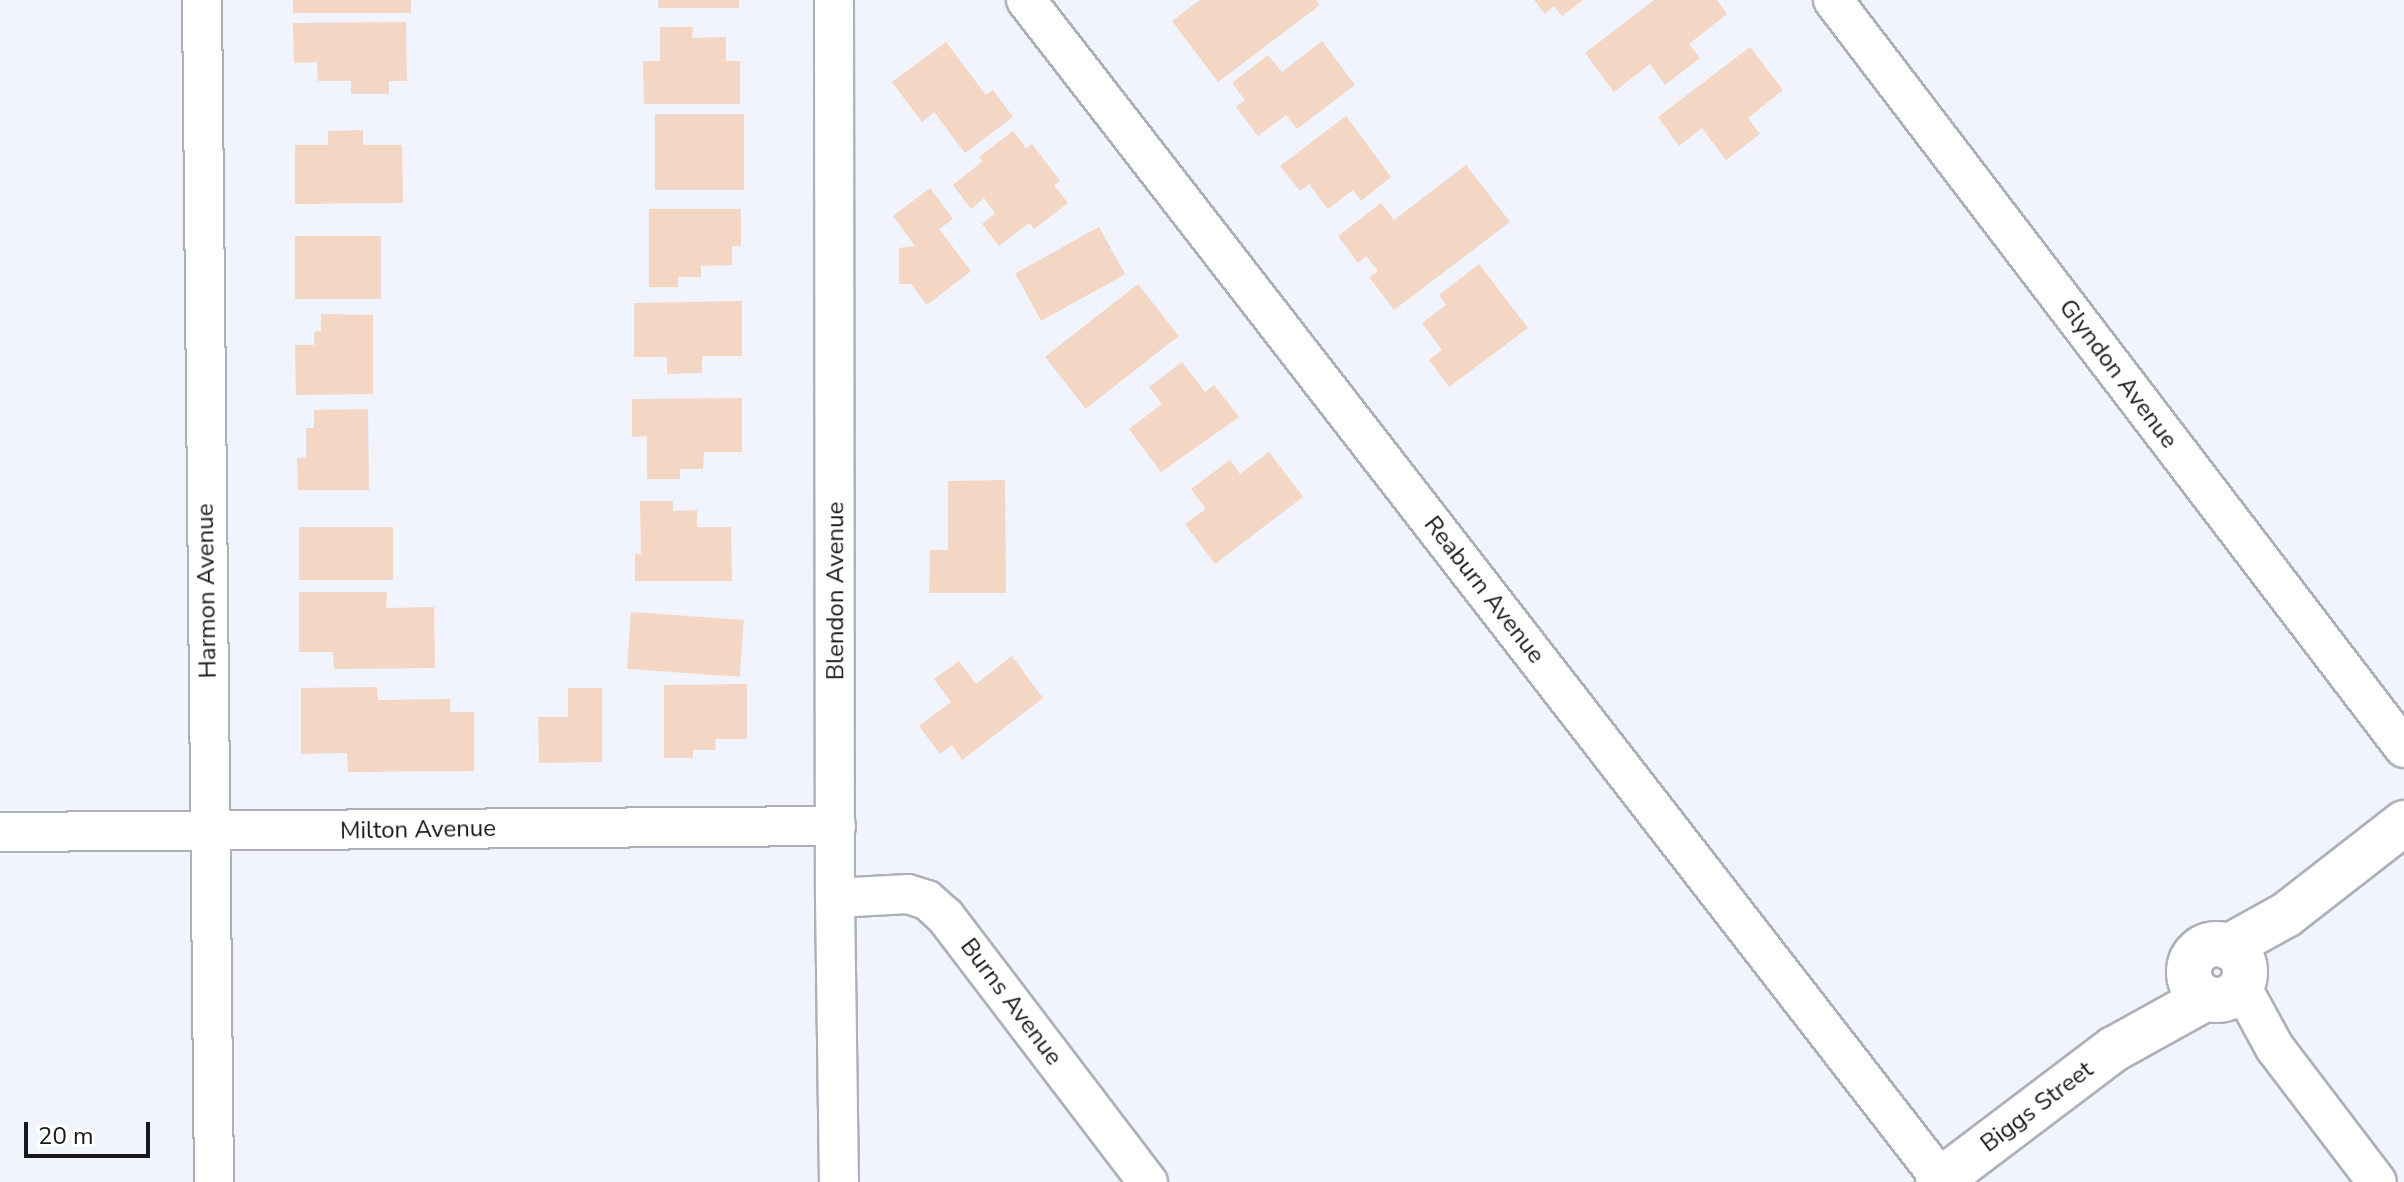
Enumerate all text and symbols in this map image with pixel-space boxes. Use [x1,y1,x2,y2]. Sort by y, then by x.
street label: Glyndon Avenue [2053,294,2183,454]
street label: Blendon Avenue [822,502,850,680]
street label: Harmon Avenue [191,503,223,679]
street label: Reaburn Avenue [1418,511,1550,669]
street label: Milton Avenue [340,814,496,846]
street label: Burns Avenue [954,933,1068,1071]
street label: Biggs Street [1975,1055,2099,1159]
scale bar [28,1106,154,1156]
text: 20 m [38,1120,94,1152]

